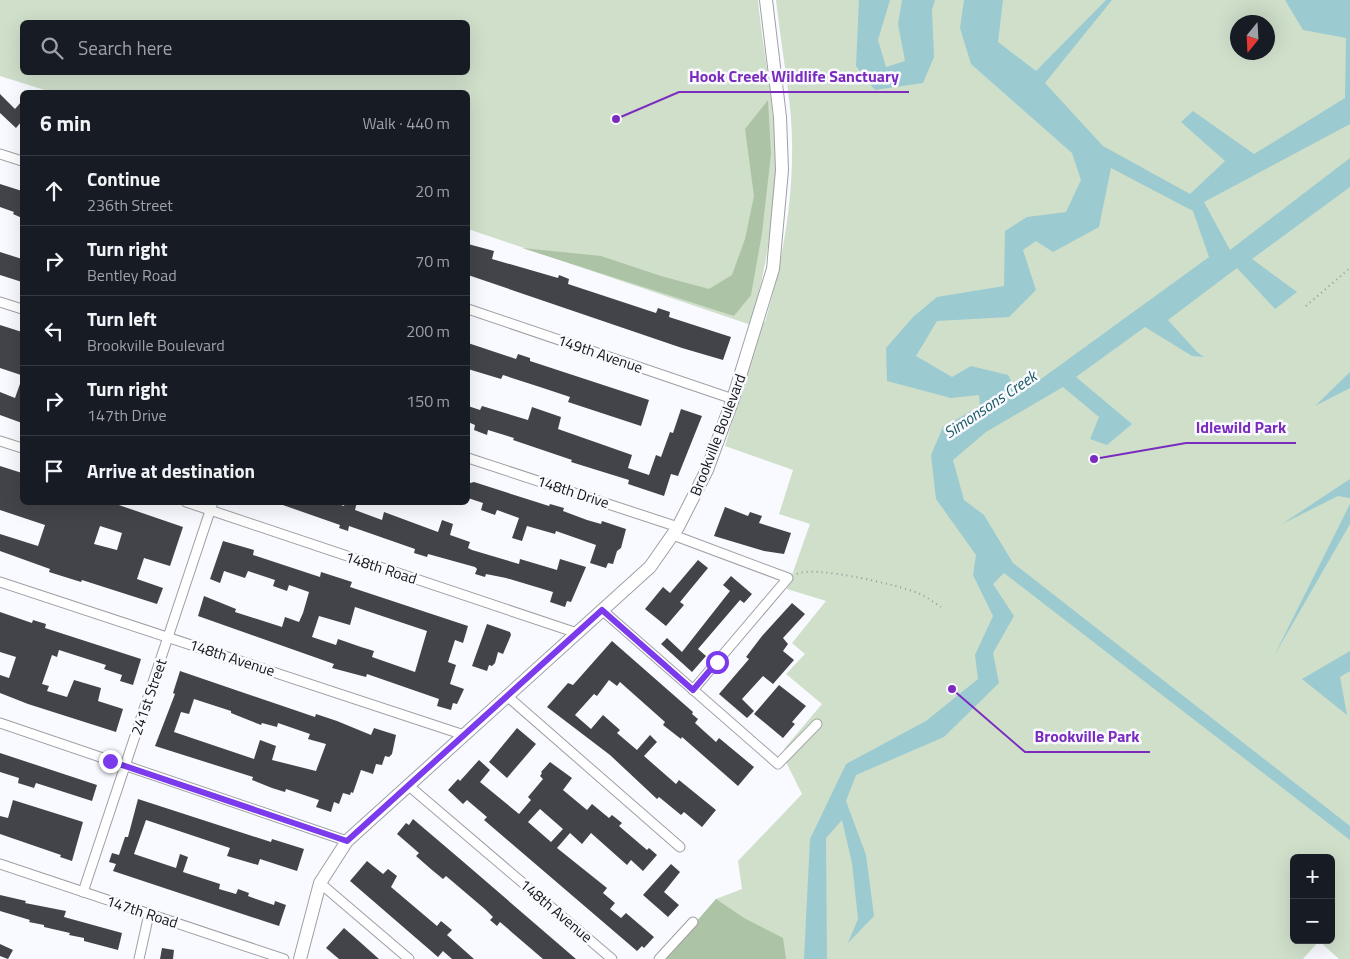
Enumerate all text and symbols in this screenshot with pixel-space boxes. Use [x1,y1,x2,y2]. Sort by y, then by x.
north arrow [1230,15,1275,60]
search box [20,20,470,75]
text: Search here [78,33,172,62]
icon: search [38,34,66,62]
callout: Hook Creek Wildlife Sanctuary [679,61,909,92]
text: Hook Creek Wildlife Sanctuary [689,64,899,88]
text: 6 min [40,107,91,139]
text: Walk · 440 m [362,111,450,135]
text: Continue [87,164,160,193]
icon: ahead [40,177,68,205]
text: 20 m [415,179,450,203]
text: 236th Street [87,193,173,217]
text: Turn right [87,234,168,263]
icon: right [40,247,68,275]
text: 70 m [415,249,450,273]
text: Bentley Road [87,263,177,287]
text: Turn left [87,304,157,333]
icon: left [40,317,68,345]
text: 200 m [406,319,450,343]
street label: 149th Avenue [554,328,646,379]
text: Brookville Boulevard [87,333,225,357]
water label: Simonsons Creek [939,363,1043,444]
street label: Brookville Boulevard [684,370,751,499]
text: Turn right [87,374,168,403]
icon: right [40,387,68,415]
text: 150 m [406,389,450,413]
text: 147th Drive [87,403,167,427]
callout: Idlewild Park [1186,412,1296,443]
text: Idlewild Park [1196,415,1287,439]
text: Arrive at destination [87,456,255,485]
icon: arrive [40,457,68,485]
street label: 148th Drive [534,469,612,514]
street label: 148th Road [342,545,420,590]
street label: 148th Avenue [186,633,278,682]
route start [706,651,729,674]
street label: 241st Street [125,655,173,738]
callout: Brookville Park [1025,721,1150,752]
text: Brookville Park [1034,724,1140,748]
route end [99,750,122,773]
map controls [1290,854,1335,944]
button: + [1290,854,1335,899]
street label: 148th Avenue [515,873,598,948]
street label: 147th Road [103,889,181,934]
button: − [1290,899,1335,944]

